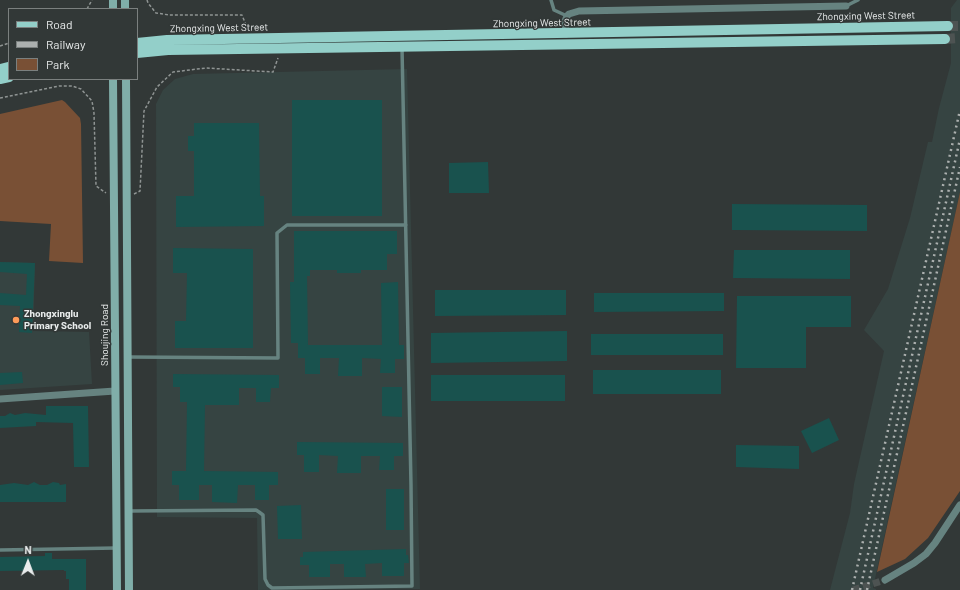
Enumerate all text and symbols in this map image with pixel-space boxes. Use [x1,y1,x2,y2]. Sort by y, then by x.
legend [8,8,138,80]
street label: Zhongxing West Street [817,9,915,23]
street label: Zhongxing West Street [493,16,591,30]
text: Road [46,17,73,31]
street label: Zhongxing West Street [170,21,268,35]
text: Railway [46,37,85,51]
text: Park [46,57,70,71]
street label: Shoujing Road [99,304,111,366]
place label: Zhongxinglu Primary School [24,308,91,332]
marker: Zhongxinglu Primary School [11,315,21,325]
north arrow [8,542,48,582]
text: N [24,543,32,556]

